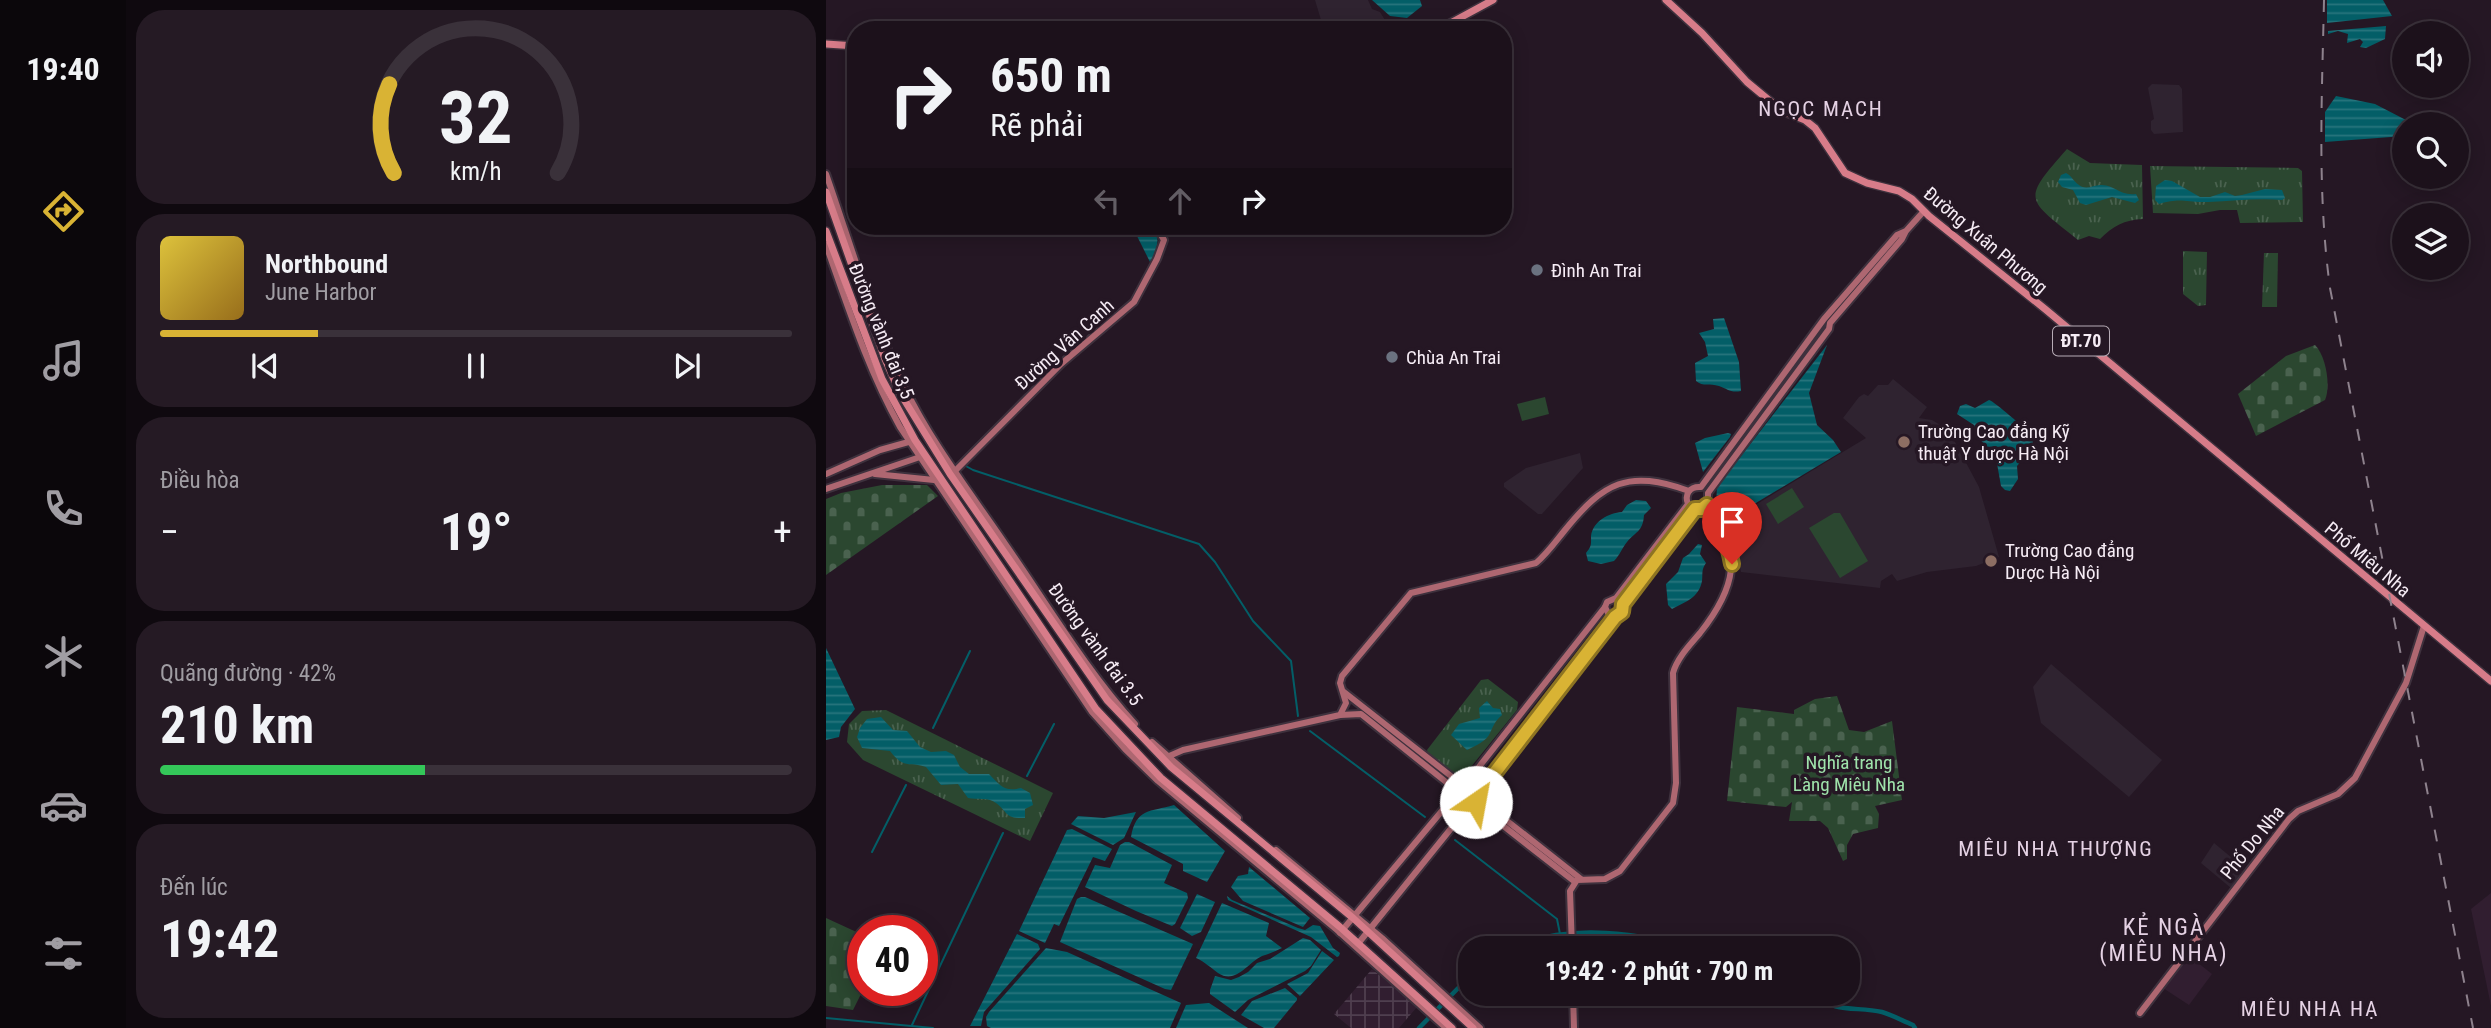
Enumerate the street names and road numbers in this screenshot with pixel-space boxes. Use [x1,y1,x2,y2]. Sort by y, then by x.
street label: Đường Xuân Phương [1919,182,2052,299]
street label: Đường vành đai 3,5 [844,260,919,402]
street label: Đường Vân Canh [1010,294,1119,395]
road number: ĐT.70 [2053,326,2109,356]
street label: Phố Miêu Nha [2320,517,2415,602]
street label: Đường vành đai 3.5 [1044,579,1148,710]
street label: Phố Do Nha [2216,801,2289,884]

